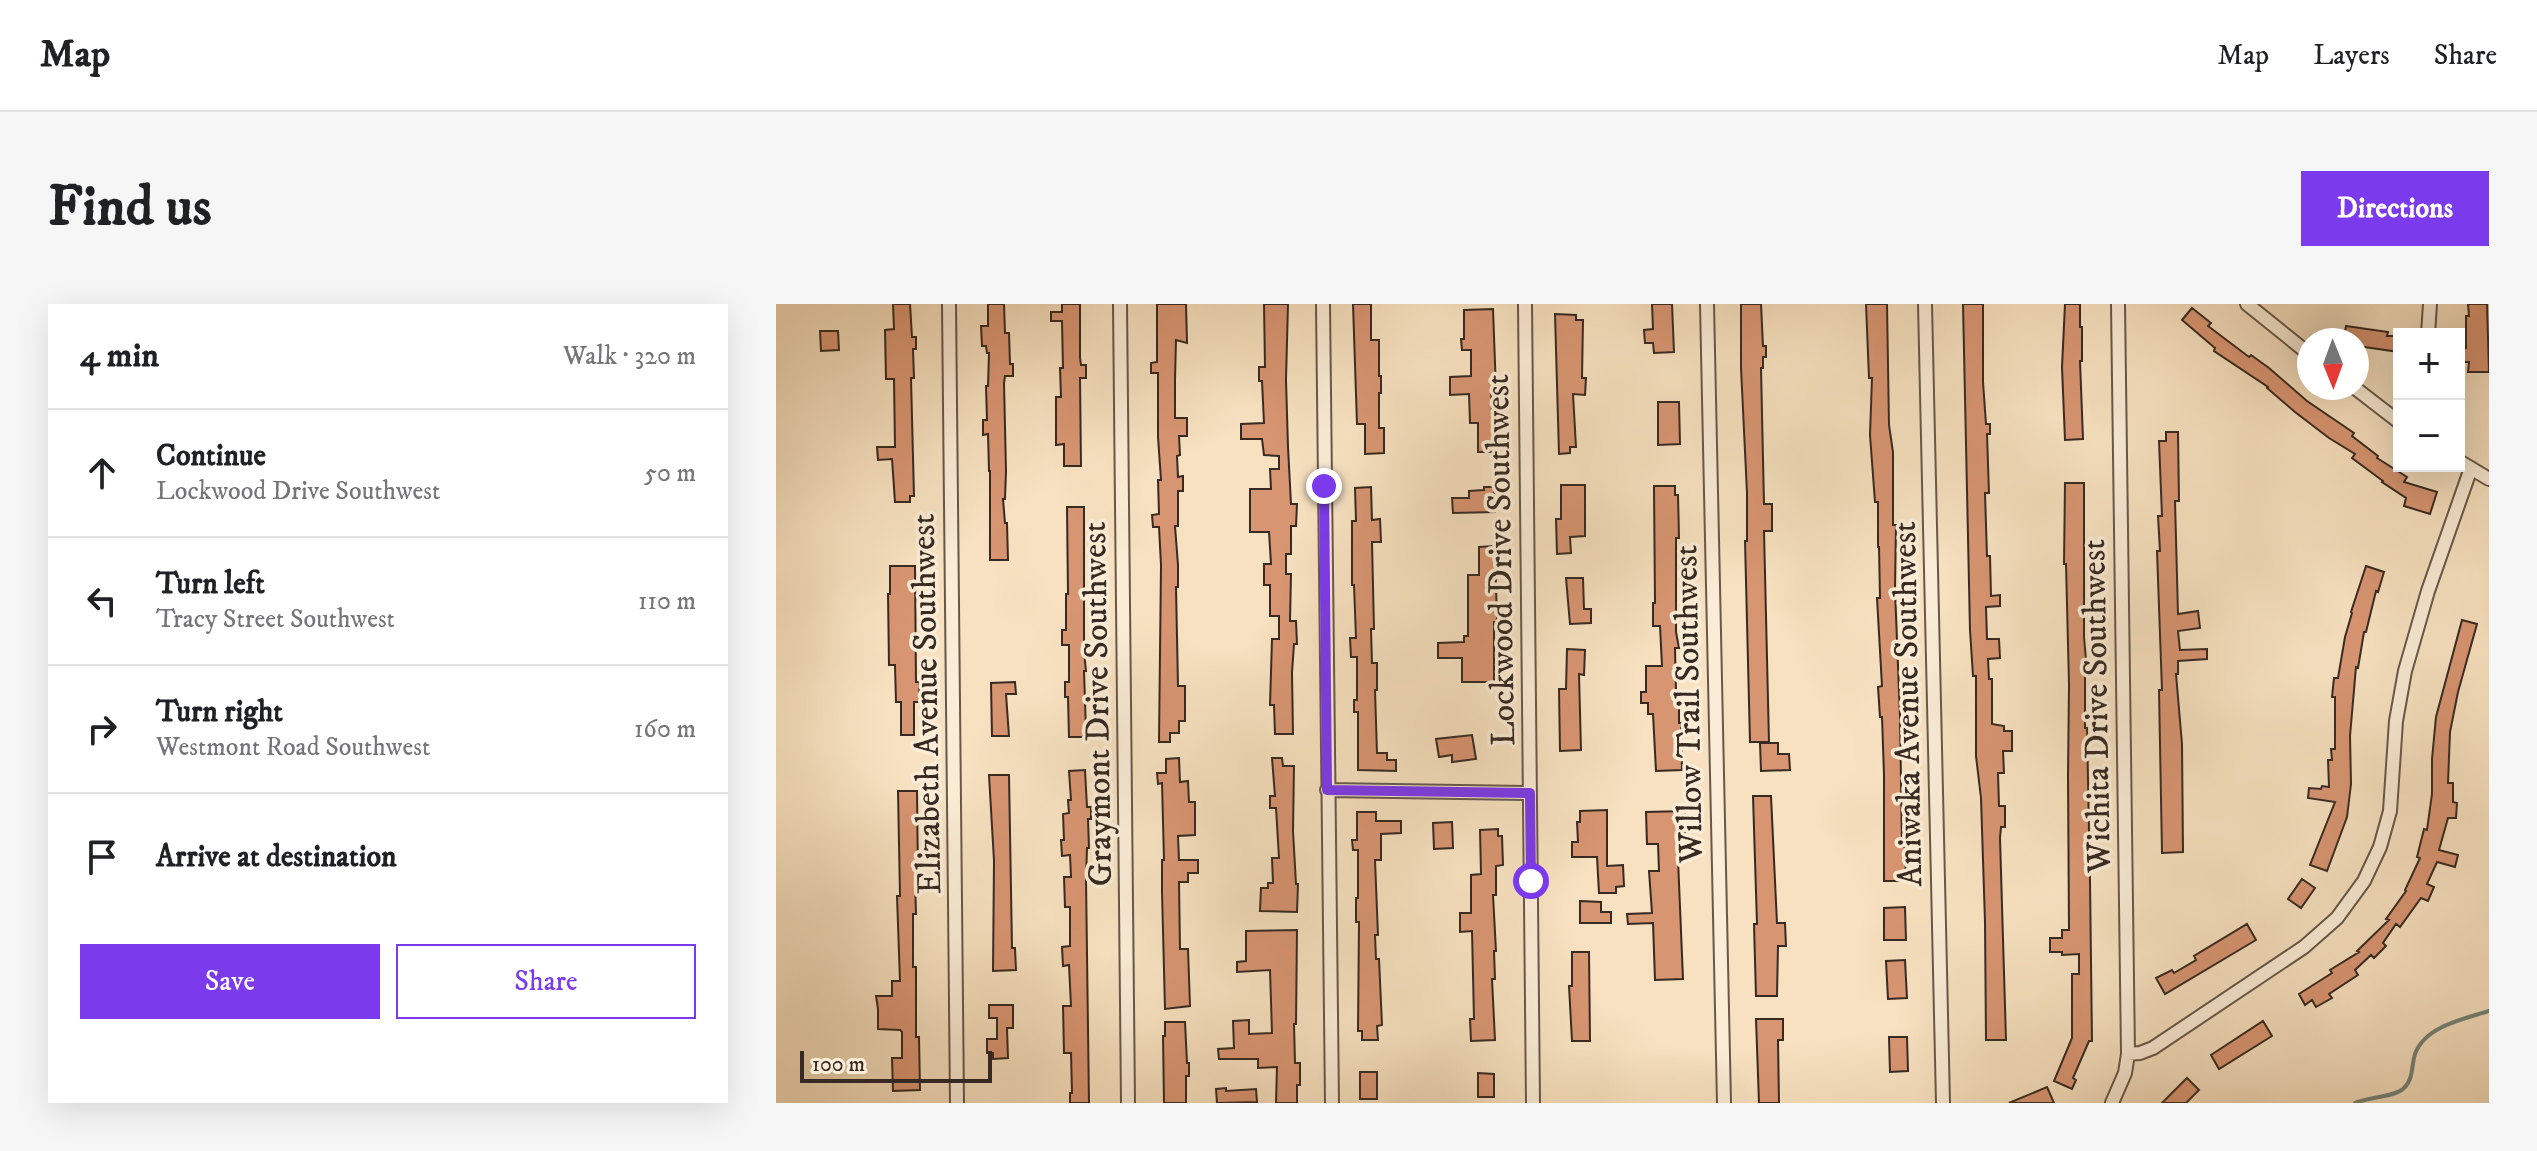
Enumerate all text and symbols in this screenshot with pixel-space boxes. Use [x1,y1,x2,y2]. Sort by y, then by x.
text: Map [40,31,110,79]
text: Map [2218,38,2269,73]
text: Layers [2313,38,2390,73]
text: Share [2434,38,2497,73]
button: Directions [2301,171,2489,246]
text: Find us [48,173,212,243]
north arrow [2297,328,2369,400]
map controls [2393,328,2465,472]
button: + [2393,328,2465,400]
text: 4 min [80,335,159,377]
text: Walk · 320 m [563,340,696,373]
street label: Lockwood Drive Southwest [1477,374,1525,746]
button: − [2393,400,2465,472]
text: Continue [156,438,266,475]
icon: ahead [80,451,124,495]
text: 50 m [644,457,696,490]
route end [1306,468,1342,504]
text: Lockwood Drive Southwest [156,475,440,508]
street label: Elizabeth Avenue Southwest [903,513,951,895]
street label: Graymont Drive Southwest [1074,521,1122,887]
street label: Aniwaka Avenue Southwest [1884,521,1932,887]
street label: Wichita Drive Southwest [2073,539,2121,874]
street label: Willow Trail Southwest [1665,544,1713,865]
text: Turn left [156,566,265,603]
icon: left [80,579,124,623]
text: 110 m [638,585,696,618]
text: Tracy Street Southwest [156,603,395,636]
text: Turn right [156,694,283,731]
icon: right [80,707,124,751]
text: 160 m [634,713,696,746]
text: Westmont Road Southwest [156,731,430,764]
icon: arrive [80,835,124,879]
text: Arrive at destination [156,839,397,876]
route start [1513,863,1549,899]
button: Save [80,944,380,1019]
button: Share [396,944,696,1019]
scale bar [800,1047,992,1083]
text: 100 m [812,1051,865,1078]

